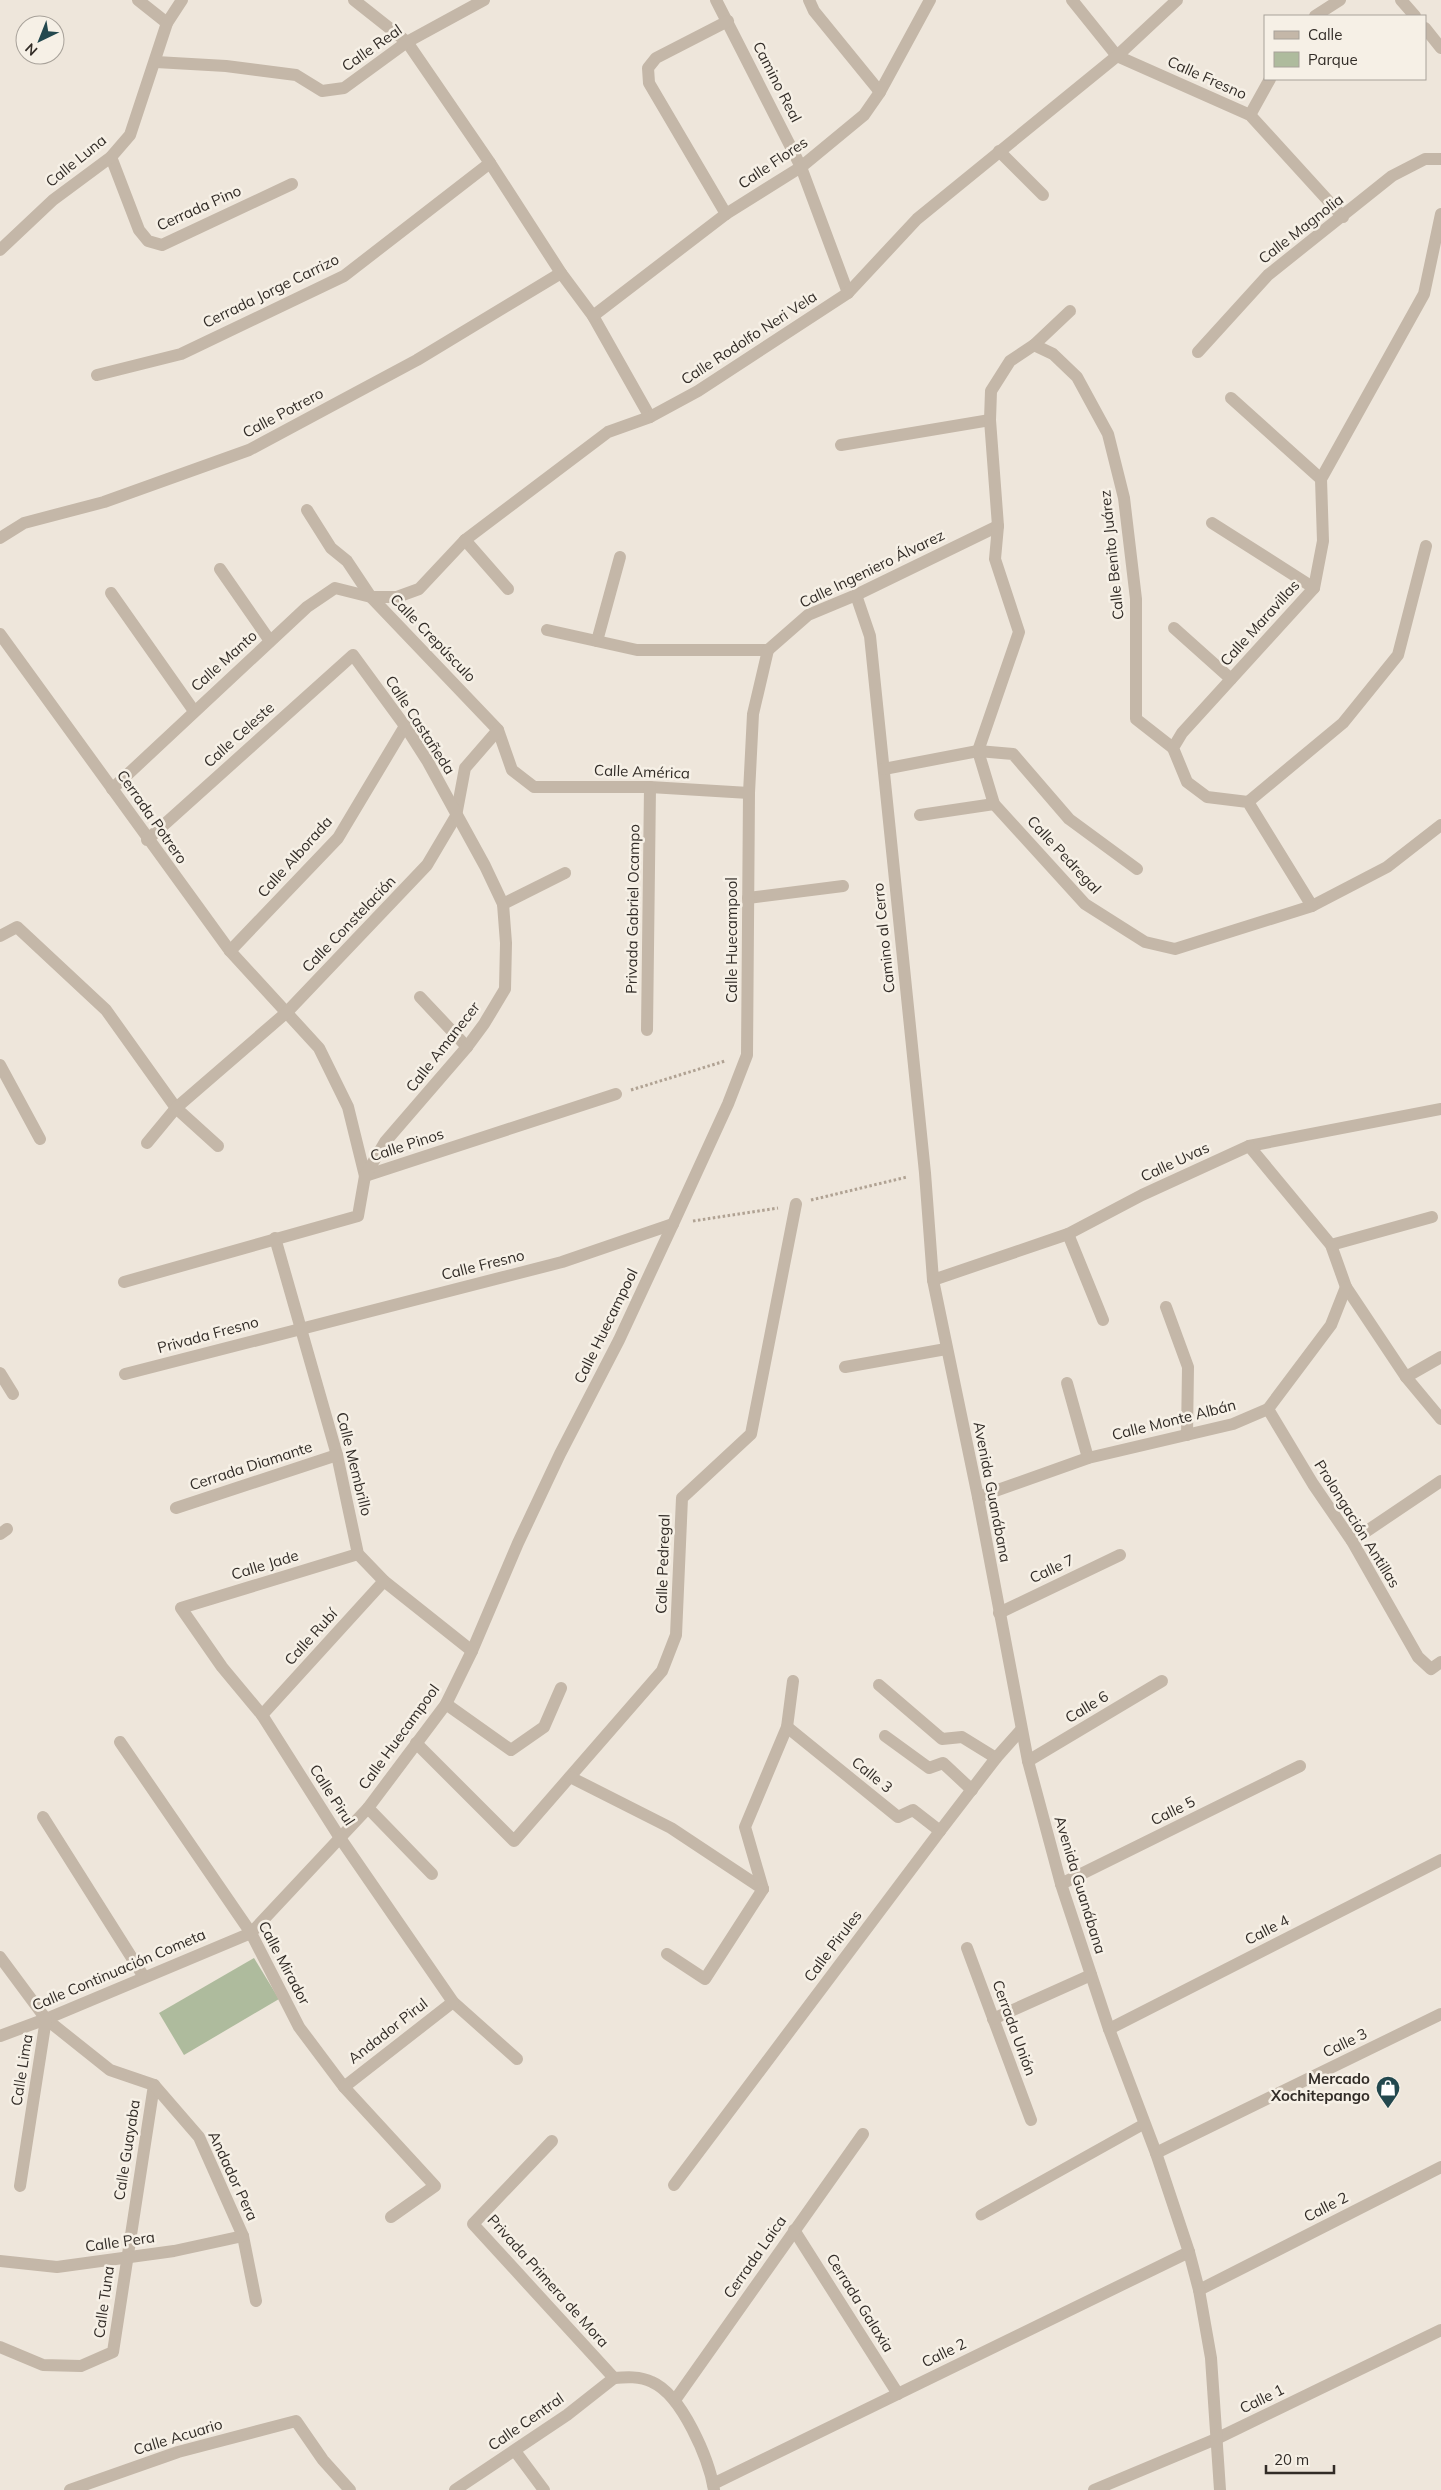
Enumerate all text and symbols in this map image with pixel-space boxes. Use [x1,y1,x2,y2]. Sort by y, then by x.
north arrow [15,15,65,65]
legend [1264,15,1426,80]
street label: Calle Real [338,20,405,75]
text: Calle [1308,25,1342,44]
street label: Camino Real [749,38,806,125]
text: N [21,39,41,60]
text: Parque [1308,50,1358,69]
street label: Calle Fresno [1165,52,1250,103]
street label: Calle Luna [41,130,110,191]
street label: Calle Flores [734,132,811,193]
street label: Cerrada Pino [154,180,244,235]
street label: Calle Magnolia [1254,190,1347,268]
street label: Cerrada Jorge Carrizo [200,249,342,332]
street label: Calle Rodolfo Neri Vela [677,287,820,389]
street label: Calle Potrero [239,383,326,442]
street label: Calle Benito Juárez [1095,489,1128,621]
street label: Calle Ingeniero Álvarez [796,525,948,612]
street label: Calle Maravillas [1216,576,1303,670]
street label: Calle Crepúsculo [386,590,480,686]
street label: Calle Manto [187,626,261,695]
street label: Calle Castañeda [381,672,459,778]
street label: Calle Celeste [199,698,278,771]
street label: Calle América [594,760,690,783]
street label: Cerrada Potrero [113,766,192,867]
street label: Calle Alborada [253,812,336,901]
street label: Calle Pedregal [1023,812,1105,898]
street label: Privada Gabriel Ocampo [622,824,643,994]
street label: Calle Constelación [298,871,400,976]
street label: Calle Huecampool [722,877,741,1003]
street label: Camino al Cerro [868,882,899,994]
street label: Calle Amanecer [401,997,484,1096]
street label: Calle Pinos [368,1124,446,1165]
street label: Calle Uvas [1137,1137,1212,1186]
street label: Calle Fresno [439,1245,526,1284]
street label: Calle Huecampool [569,1265,642,1386]
street label: Privada Fresno [155,1312,261,1357]
street label: Calle Monte Albán [1110,1395,1238,1444]
street label: Calle Membrillo [332,1410,377,1518]
street label: Avenida Guanábana [970,1420,1015,1564]
street label: Cerrada Diamante [187,1437,315,1494]
street label: Prolongación Antillas [1310,1456,1404,1591]
street label: Calle Pedregal [651,1514,674,1614]
street label: Calle Jade [229,1545,301,1584]
street label: Calle 7 [1026,1550,1077,1587]
street label: Calle Rubí [280,1603,342,1669]
street label: Calle Huecampool [354,1680,443,1793]
street label: Calle 6 [1062,1686,1112,1727]
street label: Calle 3 [848,1752,897,1797]
street label: Calle Pirul [306,1761,359,1829]
street label: Calle 5 [1147,1792,1198,1829]
street label: Avenida Guanábana [1050,1814,1110,1956]
street label: Calle Pirules [799,1906,866,1985]
street label: Calle 4 [1241,1910,1292,1949]
street label: Calle Mirador [254,1918,315,2008]
street label: Calle Continuación Cometa [29,1924,208,2015]
street label: Cerrada Unión [988,1977,1041,2078]
street label: Andador Pirul [344,1994,431,2068]
street label: Calle 3 [1319,2024,1370,2061]
street label: Calle Lima [6,2033,37,2107]
place label: Mercado Xochitepango [1270,2069,1370,2105]
shop icon: Mercado Xochitepango [1375,2075,1401,2109]
street label: Calle Guayaba [109,2098,144,2202]
street label: Andador Pera [204,2128,262,2224]
street label: Calle 2 [1300,2187,1351,2226]
street label: Privada Primera de Mora [484,2210,613,2351]
street label: Cerrada Laica [719,2212,790,2302]
street label: Calle Pera [84,2227,156,2256]
street label: Cerrada Galaxia [822,2250,898,2356]
street label: Calle Tuna [89,2265,118,2339]
street label: Calle 2 [918,2334,969,2371]
street label: Calle 1 [1236,2380,1287,2417]
street label: Calle Central [484,2389,567,2455]
street label: Calle Acuario [131,2414,225,2459]
scale bar [1266,2442,1334,2474]
text: 20 m [1274,2450,1309,2469]

